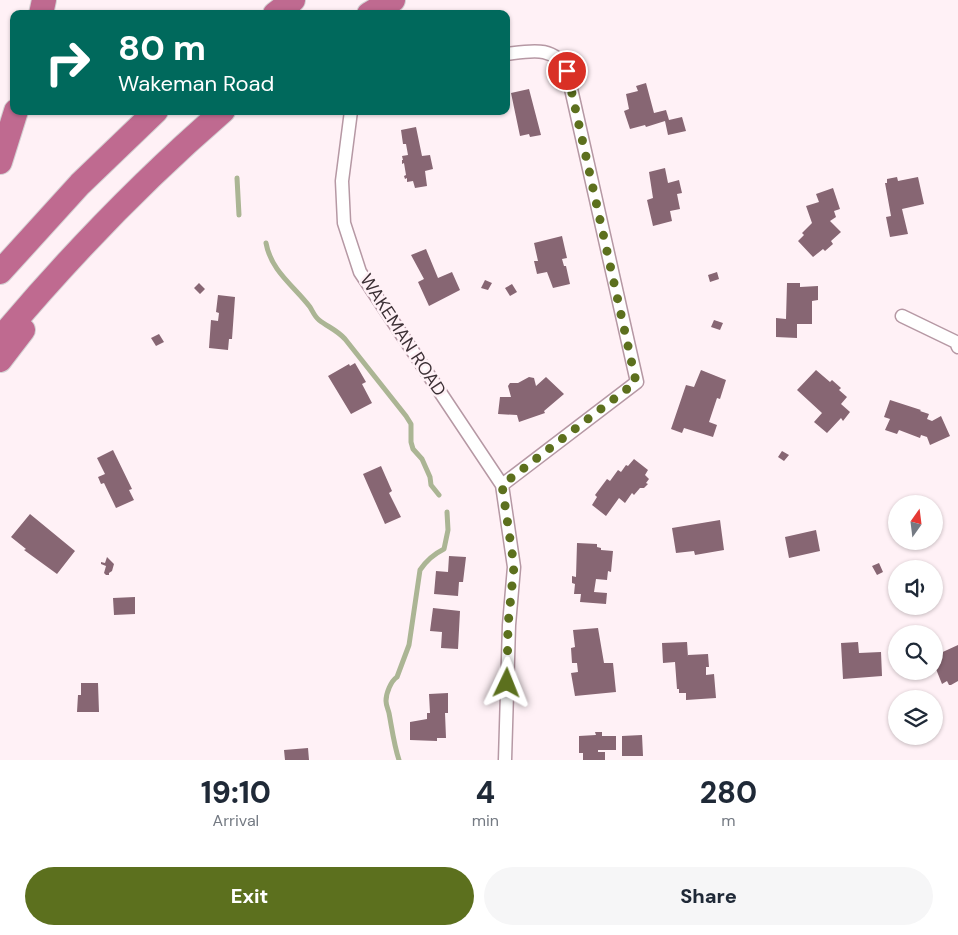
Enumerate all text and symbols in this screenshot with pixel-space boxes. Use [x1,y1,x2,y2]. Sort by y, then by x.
text: 80 m [118,25,206,71]
icon: right [35,30,100,95]
pin [546,50,588,92]
icon: arrive [553,57,581,85]
text: Wakeman Road [118,69,274,98]
street label: WAKEMAN ROAD [354,269,452,401]
north arrow [888,495,942,550]
map controls [888,495,943,745]
button: sound [888,560,943,615]
button: search [888,625,943,680]
position arrow [480,656,532,708]
button: layers [888,690,943,745]
text: 19:10 [201,773,271,812]
text: 4 [476,773,495,812]
text: 280 [700,773,757,812]
text: Arrival [213,810,259,831]
text: min [472,810,499,831]
text: m [721,810,736,831]
button: Exit [25,867,474,925]
button: Share [484,867,933,925]

